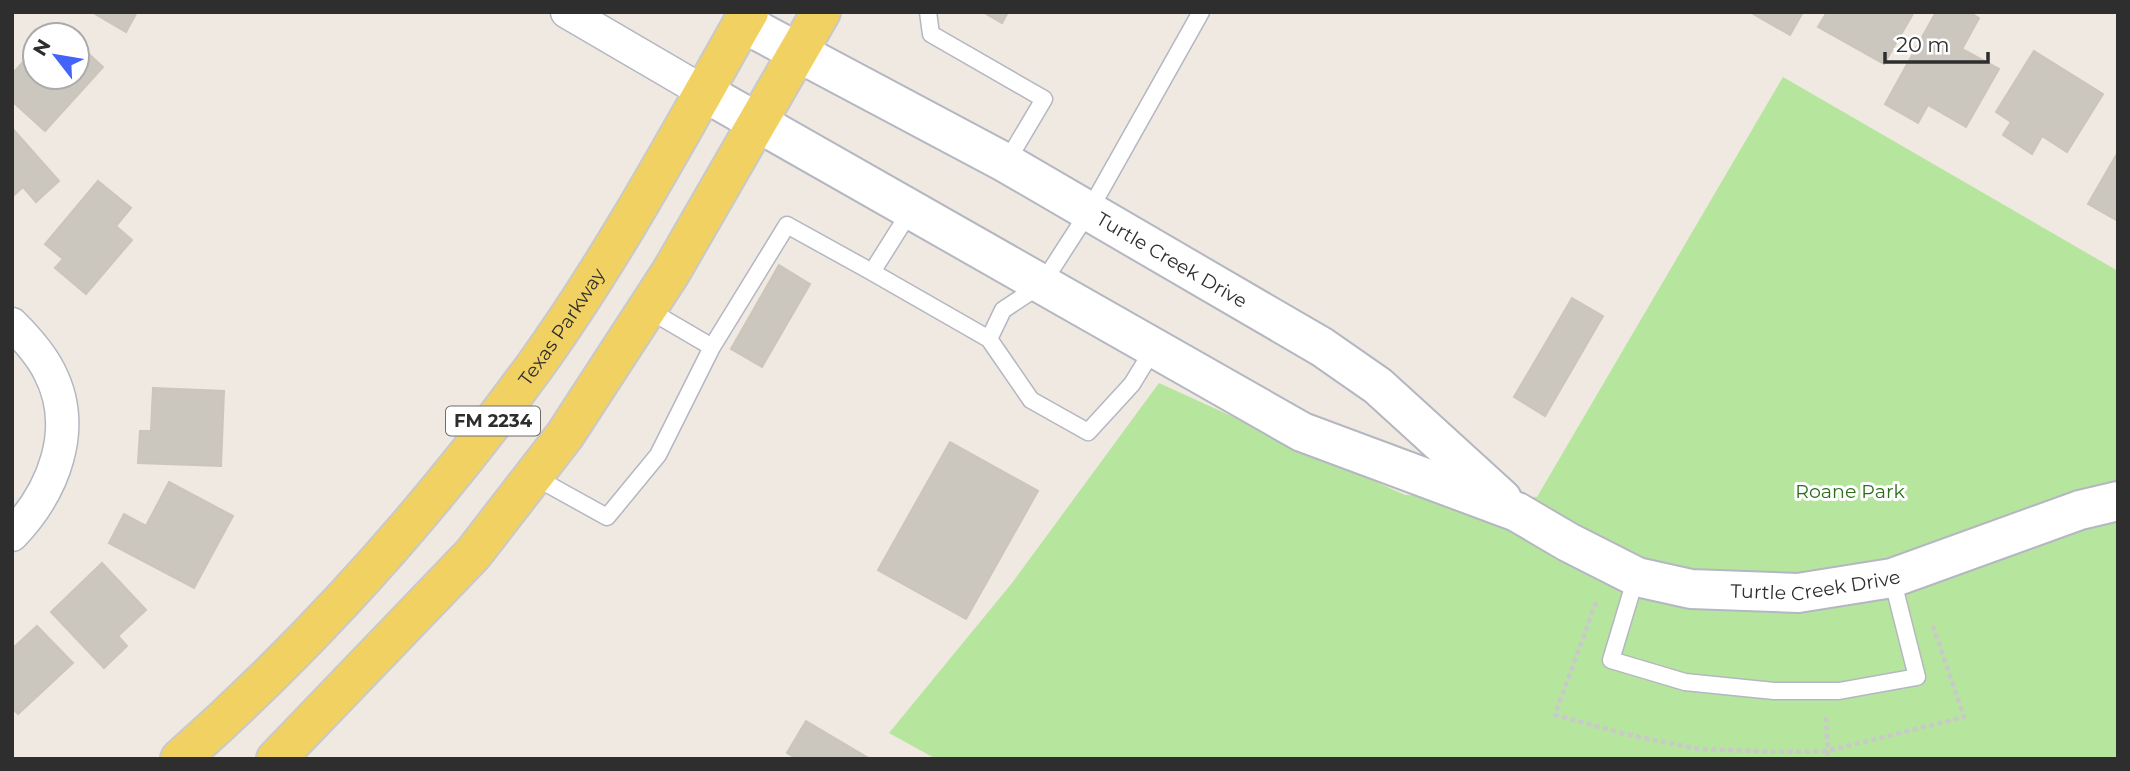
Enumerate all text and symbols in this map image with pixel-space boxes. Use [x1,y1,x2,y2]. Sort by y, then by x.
north arrow [21,21,91,91]
scale bar [1885,21,1988,65]
text: 20 m [1896,32,1950,57]
text: N [28,35,56,60]
street label: Turtle Creek Drive [1092,207,1252,313]
street label: Texas Parkway [513,263,610,390]
road number: FM 2234 [446,407,540,436]
park label: Roane Park [1795,480,1905,503]
street label: Turtle Creek Drive [1730,564,1903,605]

